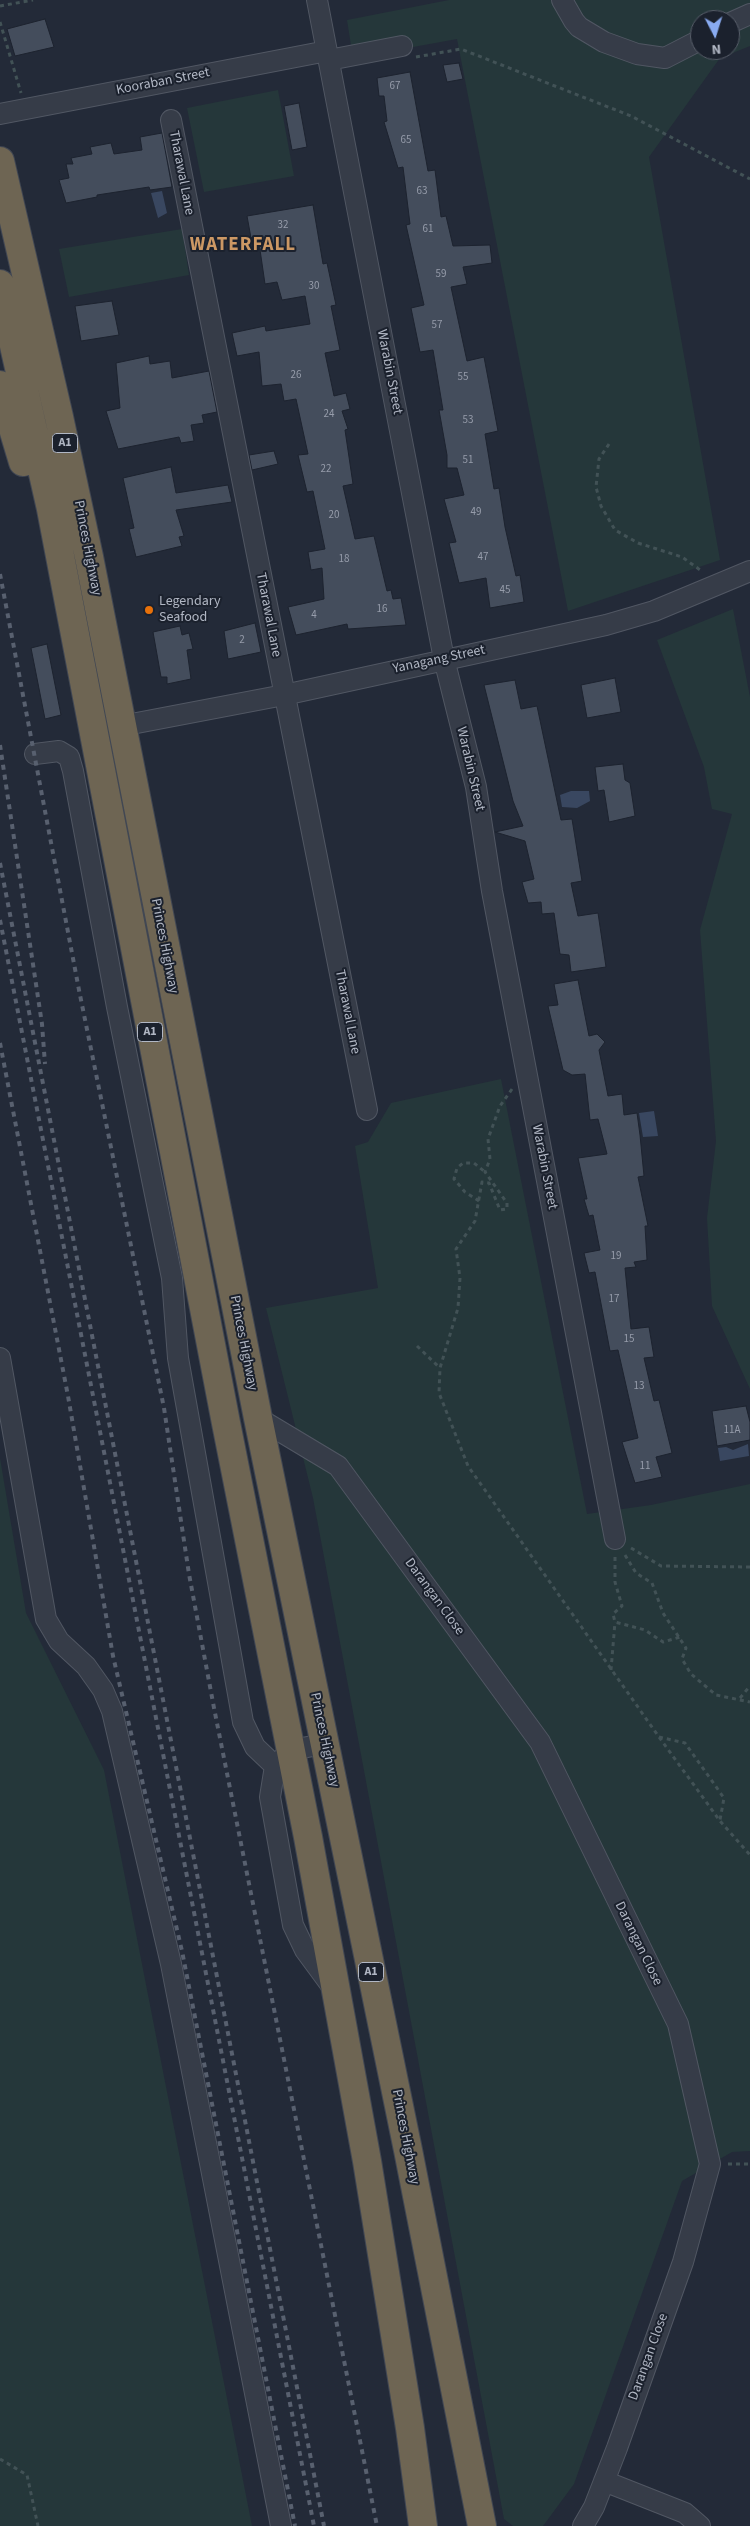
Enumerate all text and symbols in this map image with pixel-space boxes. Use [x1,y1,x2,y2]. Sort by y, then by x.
north arrow [690,10,740,60]
text: N [711,39,722,59]
street label: Kooraban Street [115,65,211,99]
house number: 67 [390,80,400,94]
street label: Tharawal Lane [165,129,197,217]
house number: 65 [401,134,411,148]
house number: 63 [417,185,427,199]
house number: 32 [278,219,288,233]
house number: 61 [423,223,433,237]
district label: WATERFALL [189,235,297,257]
house number: 59 [436,268,446,282]
house number: 30 [309,280,319,294]
house number: 57 [432,319,442,333]
street label: Warabin Street [373,328,405,416]
house number: 26 [291,369,301,383]
house number: 55 [458,371,468,385]
house number: 24 [324,408,334,422]
house number: 53 [463,414,473,428]
road number: A1 [52,433,78,452]
house number: 51 [463,454,473,468]
house number: 22 [321,463,331,477]
street label: Princes Highway [70,499,104,597]
house number: 49 [471,506,481,520]
house number: 20 [329,509,339,523]
house number: 47 [478,551,488,565]
house number: 18 [339,553,349,567]
street label: Tharawal Lane [252,571,284,659]
house number: 45 [500,584,510,598]
place label: Legendary Seafood [159,594,220,626]
house number: 16 [377,603,387,617]
marker: Legendary Seafood [143,604,155,616]
house number: 4 [311,609,317,623]
house number: 2 [239,634,245,648]
street label: Yanagang Street [391,642,487,678]
street label: Warabin Street [452,725,488,813]
street label: Princes Highway [147,897,181,995]
street label: Tharawal Lane [331,968,363,1056]
road number: A1 [138,1022,162,1042]
street label: Warabin Street [528,1123,560,1211]
house number: 19 [611,1250,621,1264]
house number: 17 [609,1293,619,1307]
street label: Princes Highway [226,1294,260,1392]
house number: 15 [624,1333,634,1347]
house number: 13 [634,1380,644,1394]
house number: 11A [724,1424,740,1438]
house number: 11 [640,1460,650,1474]
street label: Darangan Close [400,1555,468,1639]
street label: Princes Highway [306,1691,342,1789]
street label: Darangan Close [610,1899,666,1989]
road number: A1 [358,1962,384,1981]
street label: Princes Highway [388,2088,422,2186]
street label: Darangan Close [626,2311,672,2403]

